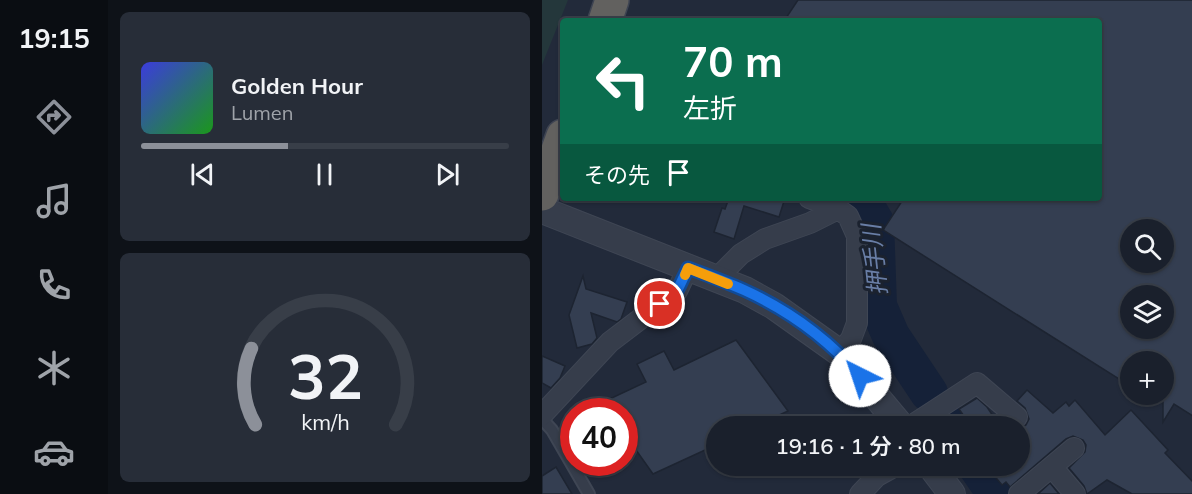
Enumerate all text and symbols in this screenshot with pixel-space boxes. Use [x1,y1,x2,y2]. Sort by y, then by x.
text: 19:15 [18,21,90,55]
text: 70 m [683,35,783,88]
icon: left [584,42,662,120]
text: Golden Hour [231,72,363,100]
text: 左折 [683,91,737,125]
icon: directions [33,96,75,138]
text: Lumen [231,100,293,125]
icon: arrive [662,156,695,189]
icon: previous [186,158,219,191]
icon: pause [308,158,341,191]
icon: next [431,158,464,191]
text: その先 [584,161,650,189]
icon: music [33,180,75,222]
map controls [1120,219,1174,405]
button: search [1120,219,1174,273]
water label: 押手川 [855,220,893,297]
icon: phone [33,264,75,306]
pin [634,278,685,329]
button: layers [1120,285,1174,339]
icon: arrive [643,287,676,320]
text: 32 [288,336,362,415]
position arrow [828,344,892,408]
icon: climate [33,347,75,389]
button: + [1120,351,1174,405]
speed limit sign: 40 [560,398,638,476]
text: km/h [301,408,349,435]
icon: car [33,431,75,473]
text: 19:16 · 1 分 · 80 m [776,432,960,460]

